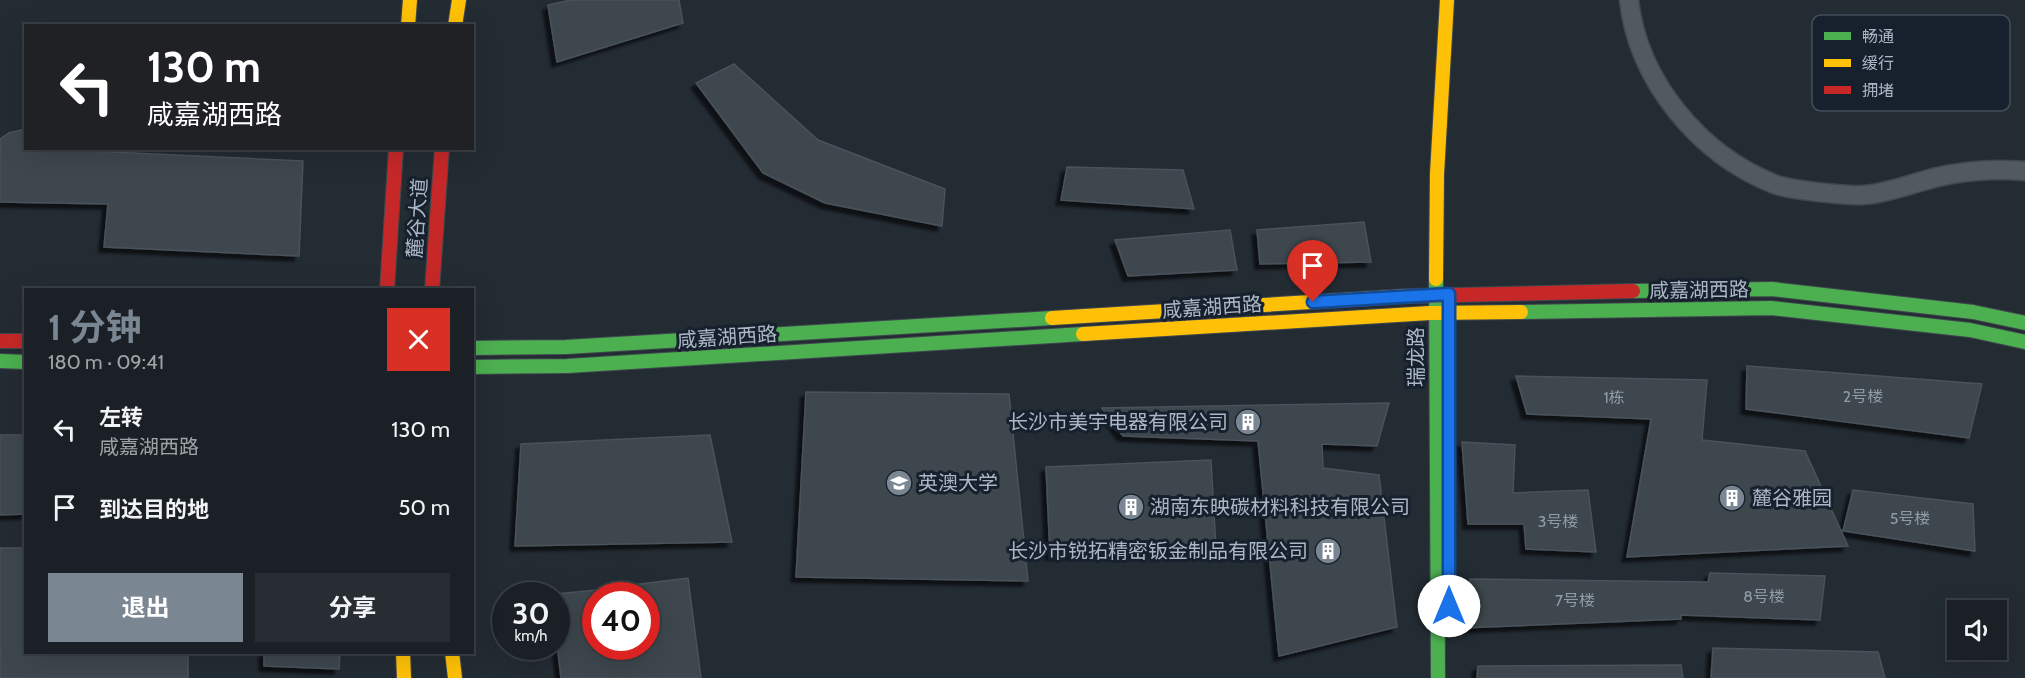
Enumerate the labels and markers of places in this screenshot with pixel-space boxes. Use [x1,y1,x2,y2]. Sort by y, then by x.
pin [1287,240,1338,302]
building icon: 长沙市美宇电器有限公司 [1233,407,1263,437]
place label: 长沙市美宇电器有限公司 [1008,410,1228,434]
school or university icon: 英澳大学 [884,468,914,498]
place label: 英澳大学 [918,471,998,495]
building icon: 麓谷雅园 [1717,483,1747,513]
place label: 麓谷雅园 [1752,486,1832,510]
building icon: 湖南东映碳材料科技有限公司 [1116,492,1146,522]
place label: 湖南东映碳材料科技有限公司 [1150,495,1410,519]
building icon: 长沙市锐拓精密钣金制品有限公司 [1313,536,1343,566]
place label: 长沙市锐拓精密钣金制品有限公司 [1008,539,1308,563]

